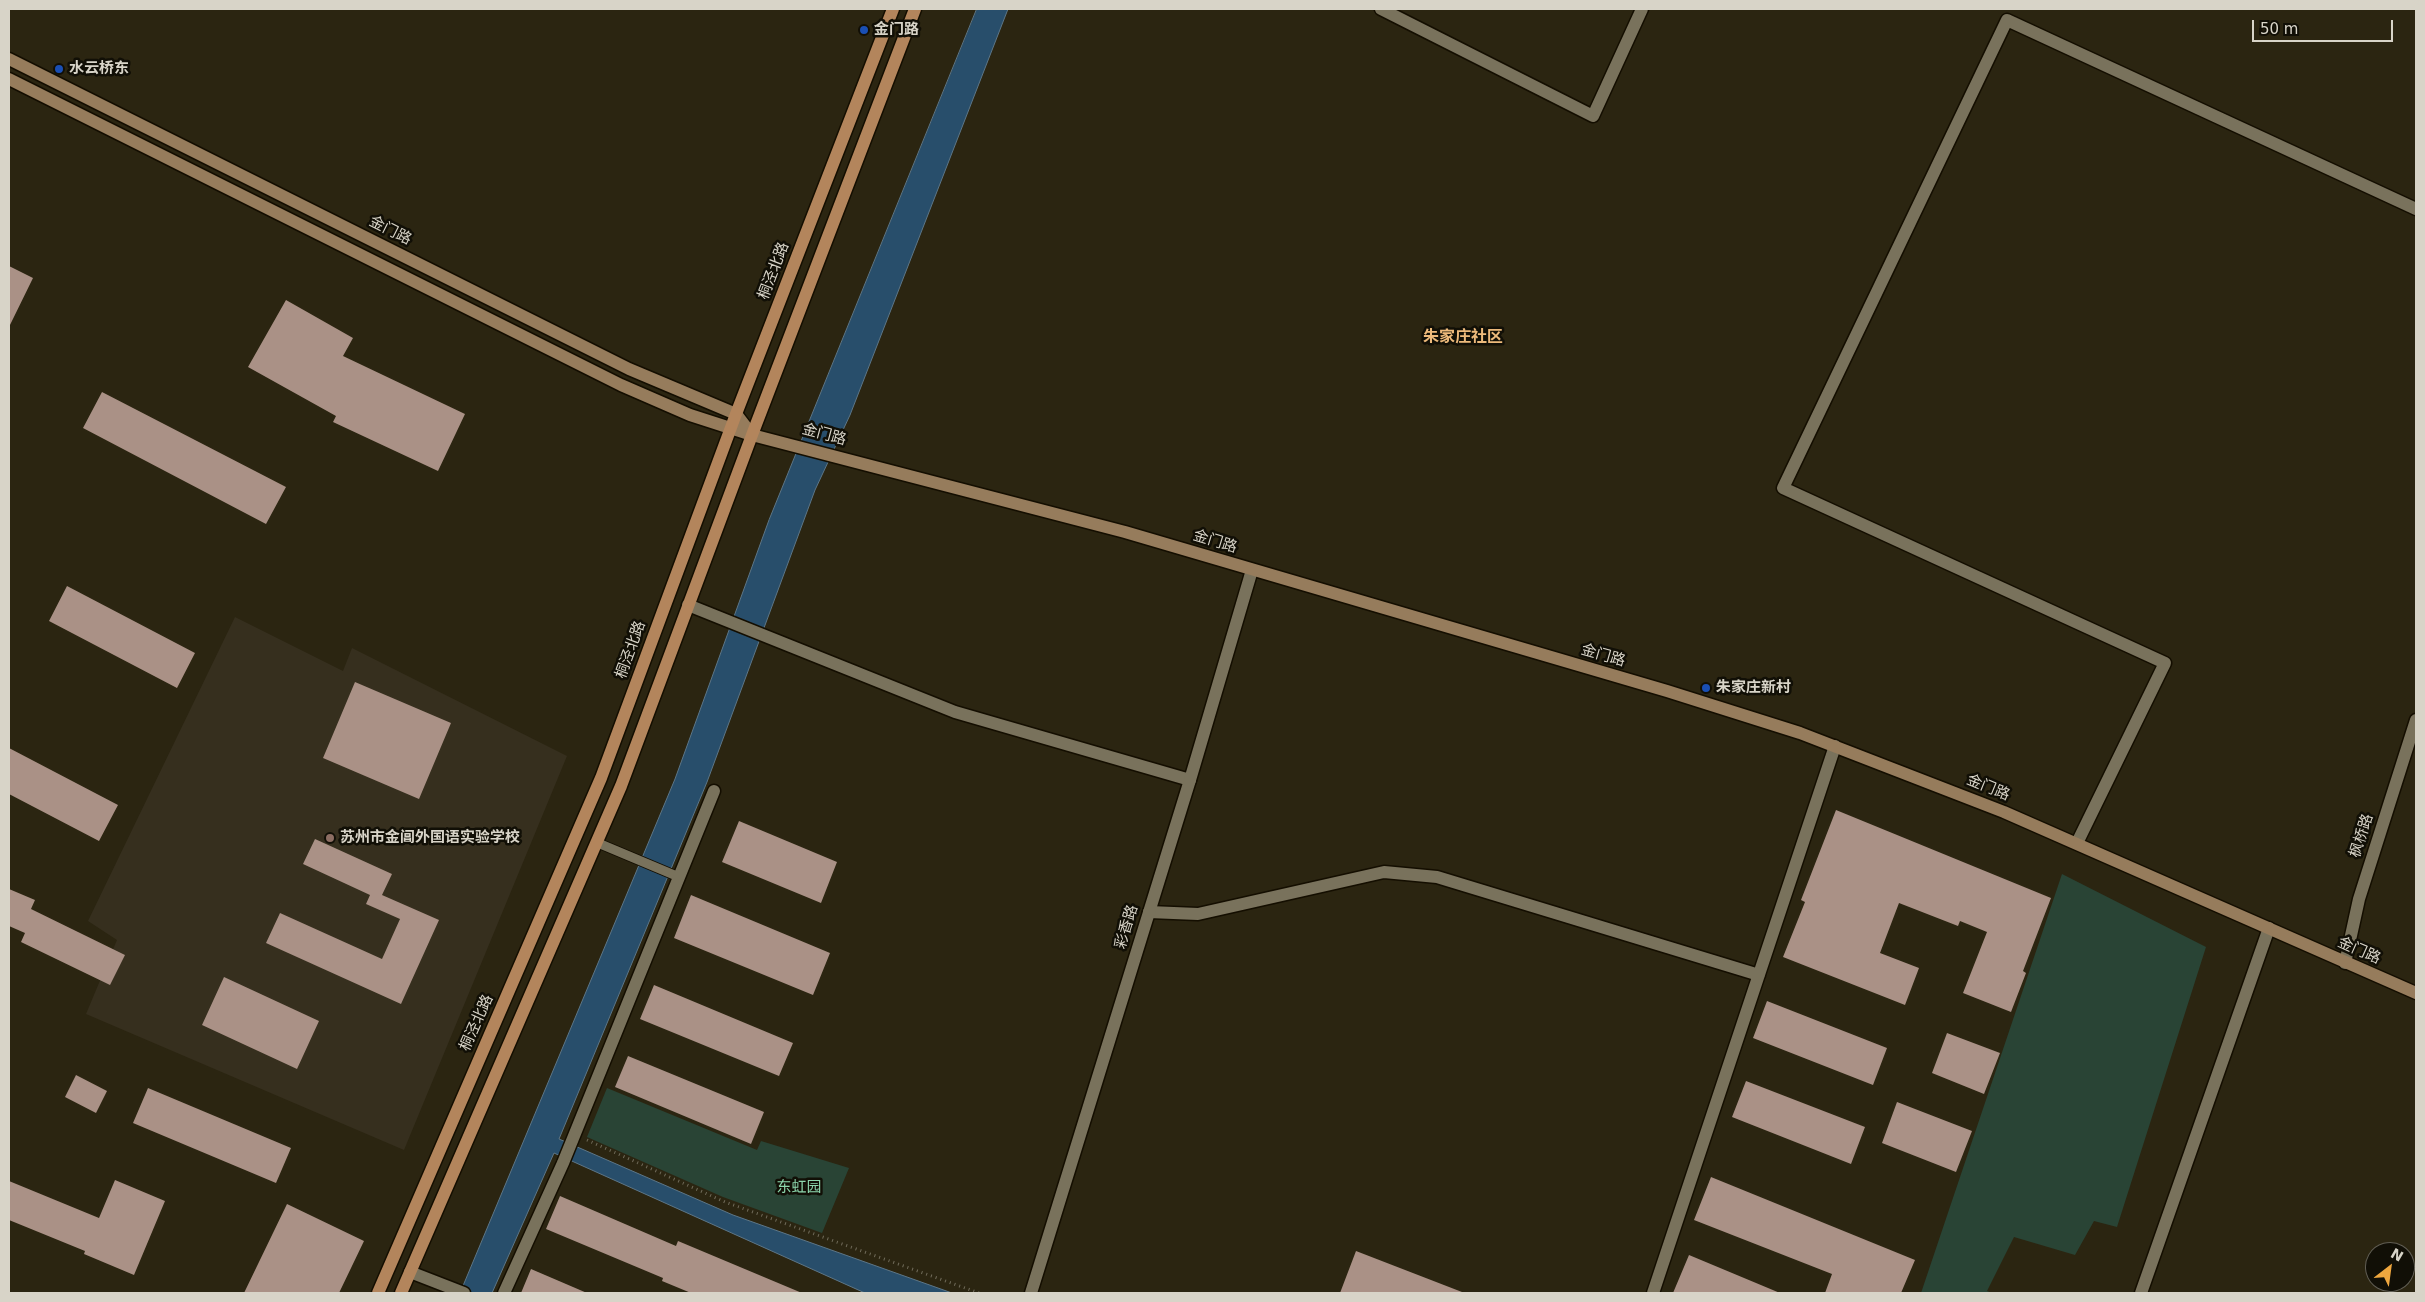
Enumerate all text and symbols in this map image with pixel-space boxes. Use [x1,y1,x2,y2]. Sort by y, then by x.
scale bar [2255,10,2396,42]
text: 50 m [2260,20,2298,38]
place label: 金门路 [874,21,919,39]
marker: 金门路 [858,24,870,36]
place label: 水云桥东 [69,60,129,78]
marker: 水云桥东 [53,63,65,75]
street label: 金门路 [366,213,414,249]
street label: 桐泾北路 [755,240,793,302]
district label: 朱家庄社区 [1423,328,1503,348]
street label: 金门路 [800,420,848,450]
street label: 金门路 [1191,527,1239,557]
street label: 桐泾北路 [612,619,650,681]
street label: 金门路 [1579,641,1627,671]
place label: 朱家庄新村 [1716,679,1791,697]
marker: 朱家庄新村 [1700,682,1712,694]
street label: 金门路 [1964,771,2012,805]
street label: 枫桥路 [2346,812,2378,860]
place label: 苏州市金阊外国语实验学校 [340,829,520,847]
marker: 苏州市金阊外国语实验学校 [324,832,336,844]
street label: 彩香路 [1112,903,1142,951]
street label: 金门路 [2335,934,2383,968]
street label: 桐泾北路 [457,992,497,1054]
park label: 东虹园 [777,1179,821,1197]
north arrow [2365,1242,2415,1292]
text: N [2388,1245,2406,1265]

